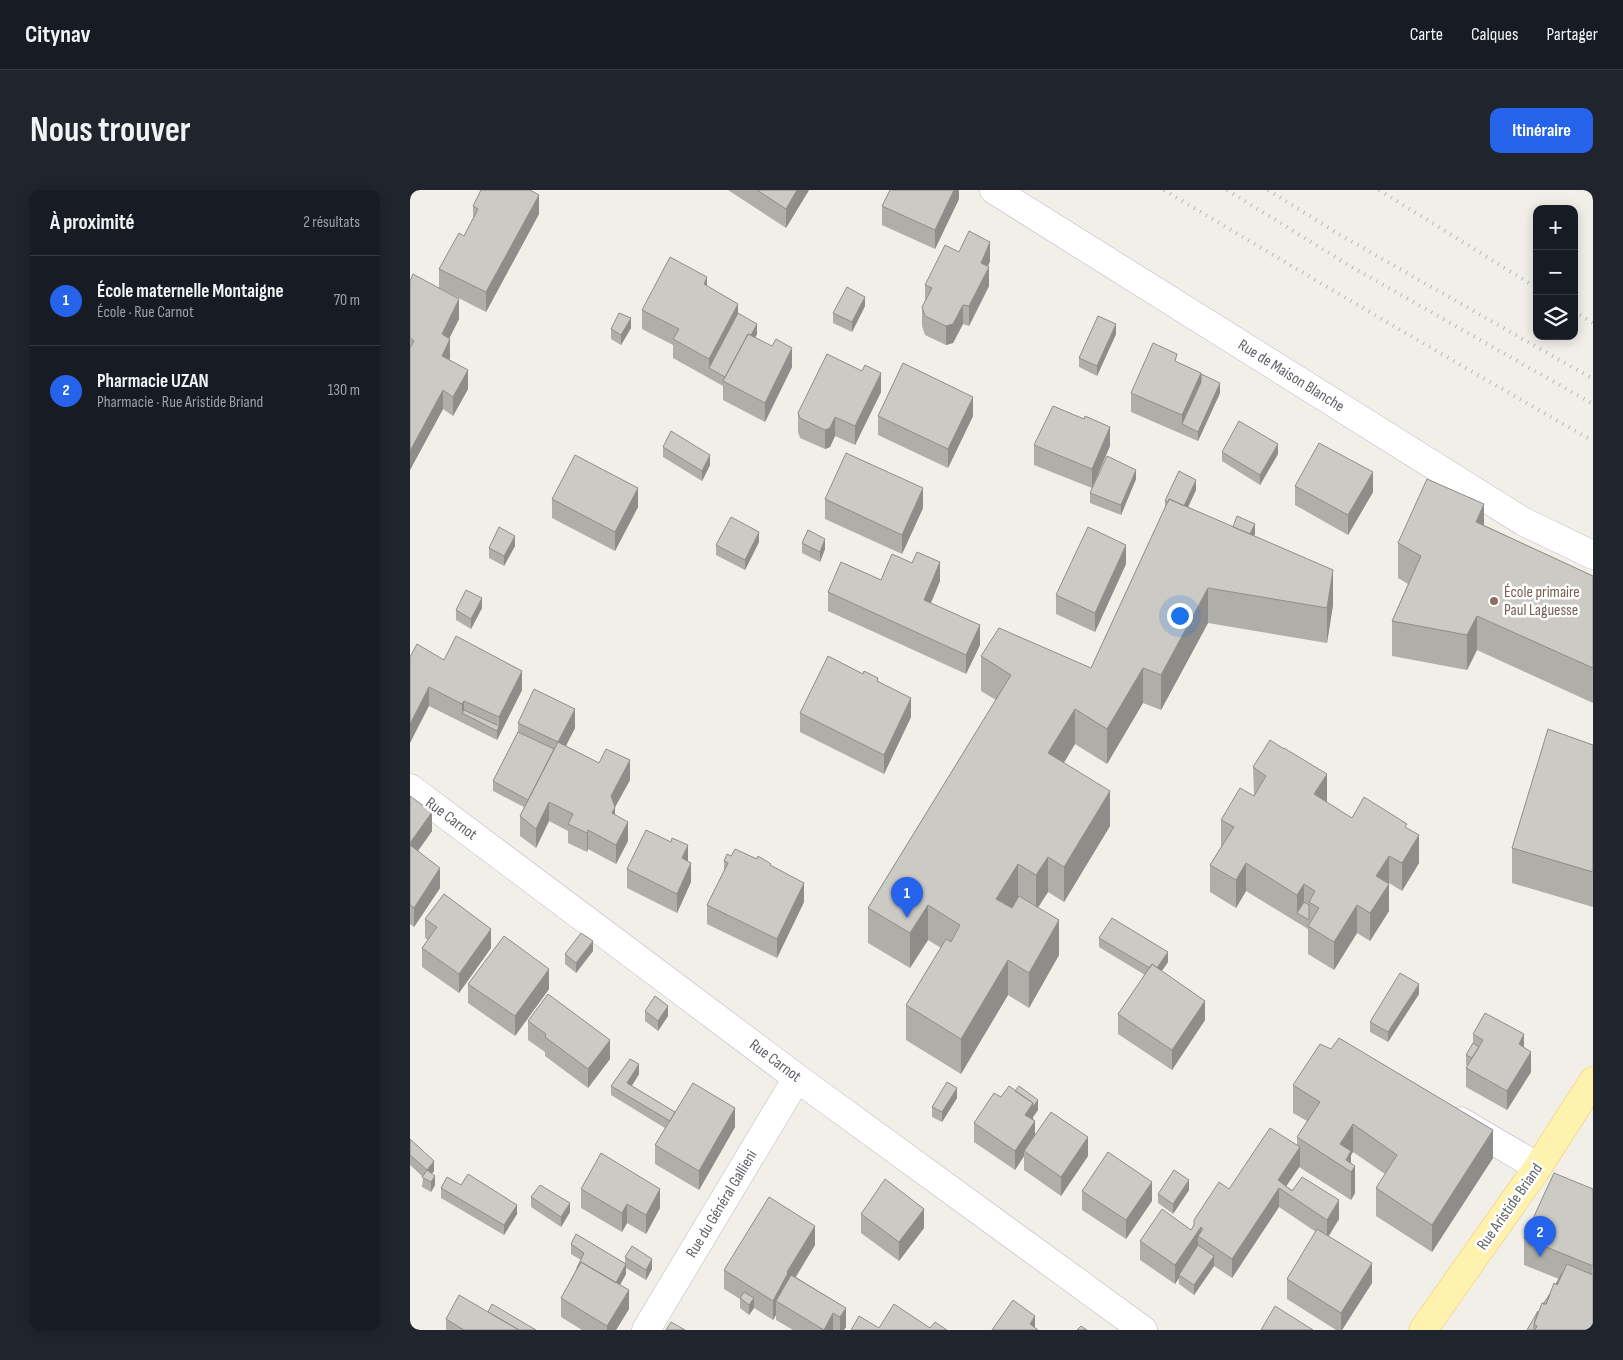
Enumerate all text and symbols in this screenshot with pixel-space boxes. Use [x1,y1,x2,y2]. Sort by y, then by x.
text: Citynav [25,20,91,49]
text: Carte [1410,24,1443,45]
text: Calques [1471,24,1518,45]
text: Partager [1546,24,1598,45]
button: Itinéraire [1490,108,1593,153]
text: Nous trouver [30,109,191,152]
map controls [1533,205,1578,340]
button: + [1533,205,1578,250]
text: À proximité [50,210,135,235]
text: 2 résultats [303,213,360,232]
button: − [1533,250,1578,295]
text: École maternelle Montaigne [97,280,284,303]
text: 1 [63,291,69,310]
text: 70 m [334,291,360,310]
button: layers [1533,295,1578,340]
text: École · Rue Carnot [97,303,194,322]
street label: Rue de Maison Blanche [1234,336,1348,416]
text: Pharmacie UZAN [97,370,209,393]
text: 2 [62,381,70,400]
text: 130 m [328,381,360,400]
text: Pharmacie · Rue Aristide Briand [97,393,263,412]
place label: École primaire Paul Laguesse [1504,583,1580,620]
marker: École primaire Paul Laguesse [1488,595,1500,607]
your location [1167,603,1193,629]
street label: Rue Carnot [421,793,481,845]
pin: 1 [891,877,923,918]
street label: Rue Carnot [745,1035,805,1087]
street label: Rue du Général Gallieni [682,1147,762,1261]
street label: Rue Aristide Briand [1473,1160,1547,1254]
pin: 2 [1524,1216,1556,1257]

